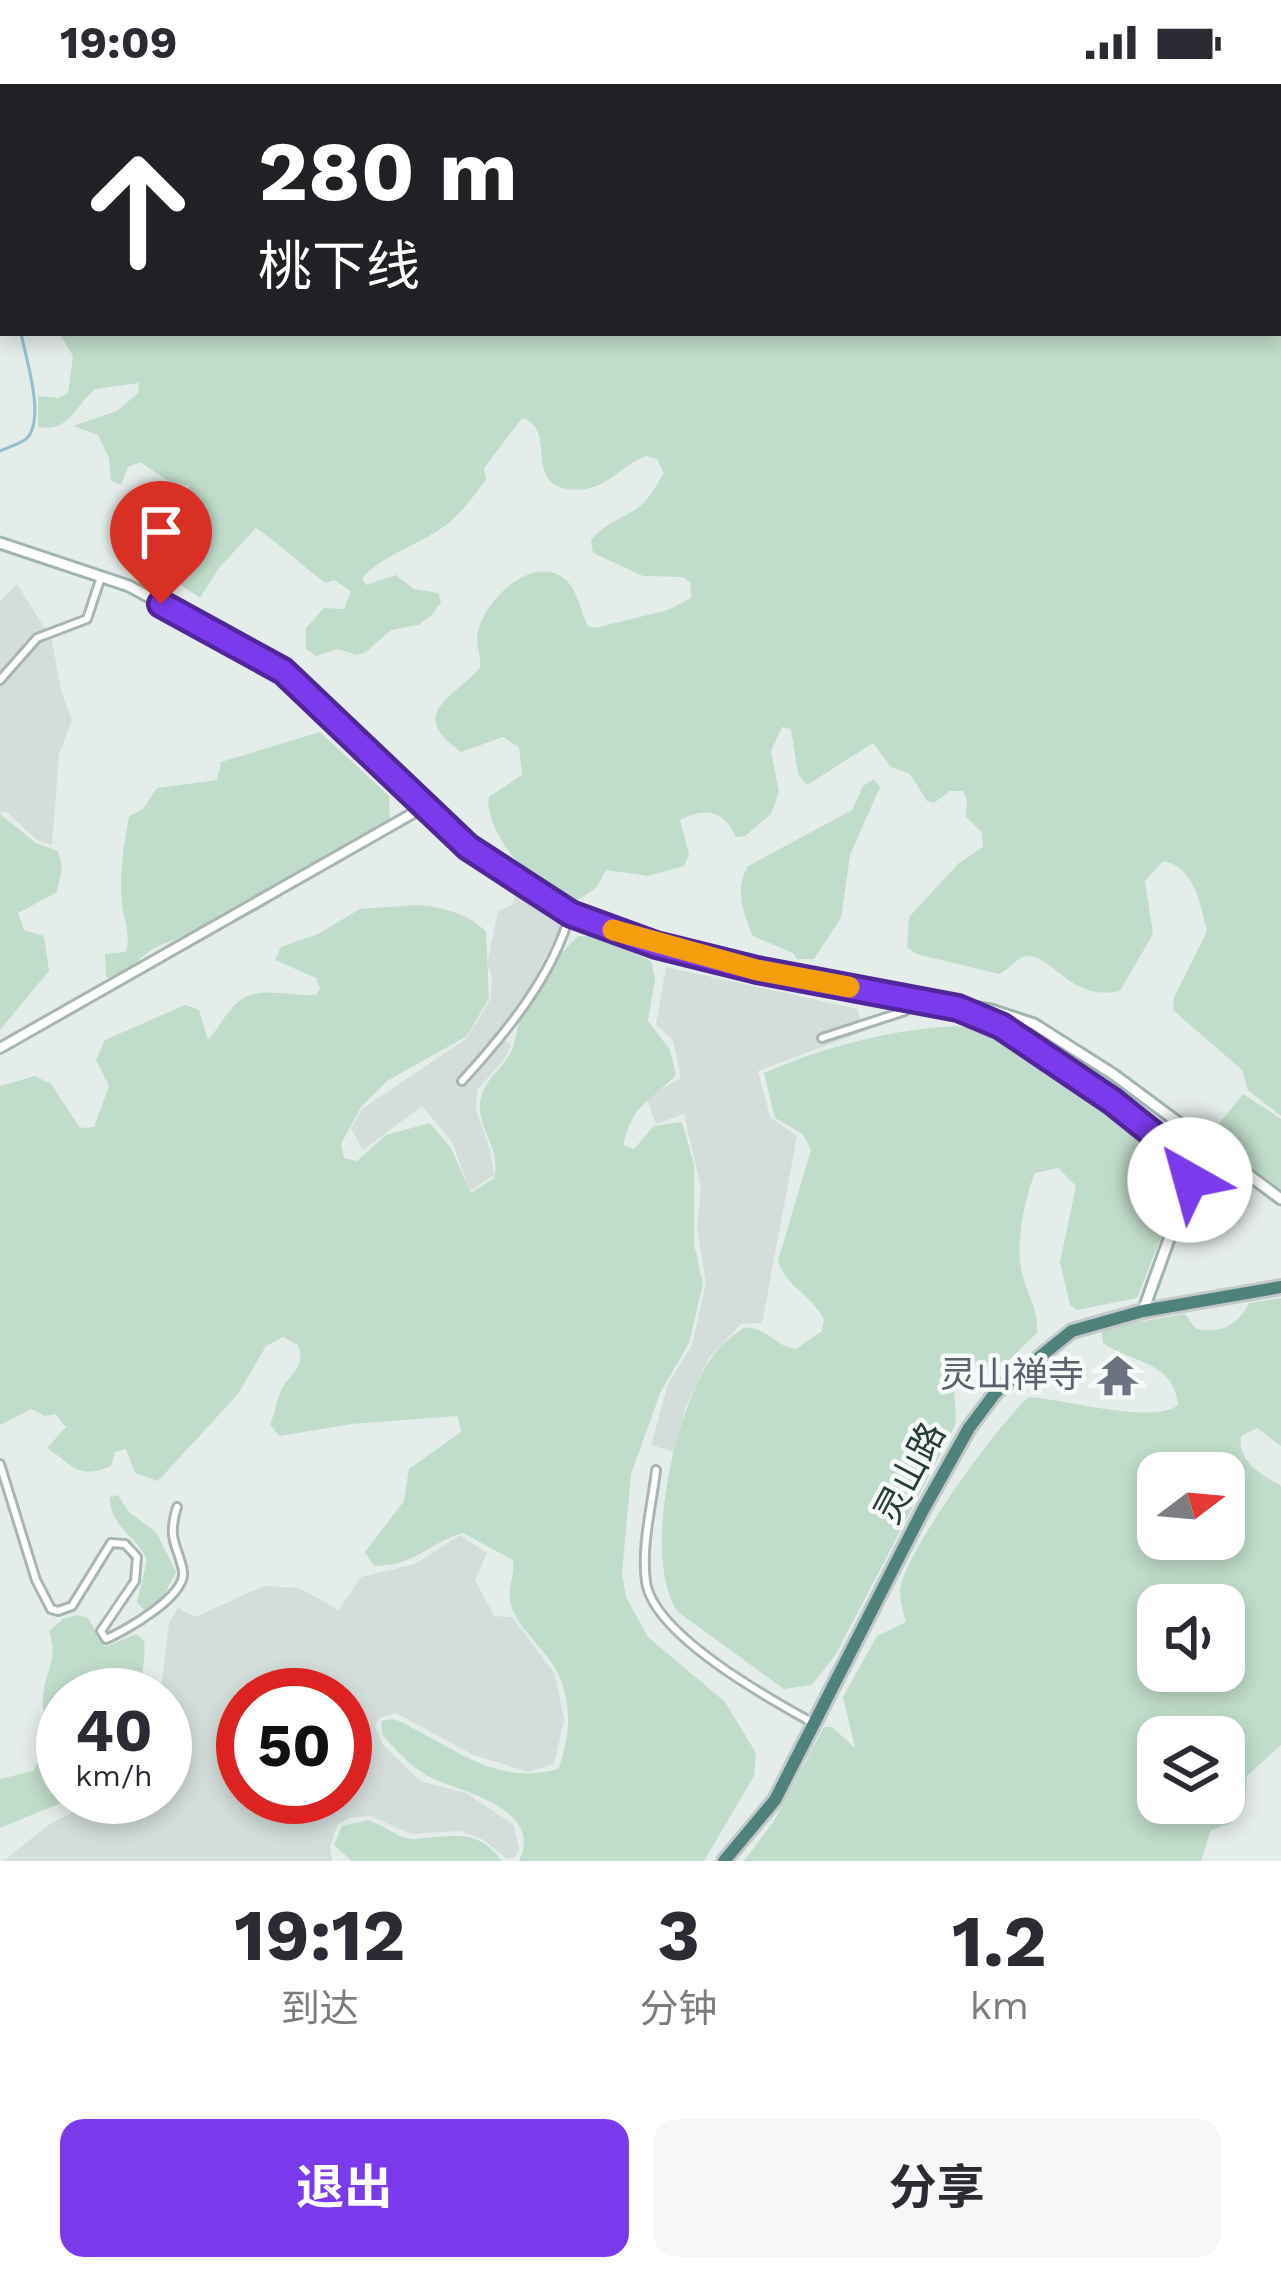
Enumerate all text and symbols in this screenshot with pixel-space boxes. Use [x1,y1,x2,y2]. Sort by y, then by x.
text: 19:09 [60,16,177,69]
text: 280 m [258,122,518,220]
icon: ahead [60,132,216,288]
text: 桃下线 [258,235,420,298]
pin [110,481,212,604]
icon: arrive [128,499,194,565]
position arrow [1127,1117,1253,1243]
temple icon: 灵山禅寺 [1095,1352,1141,1398]
place label: 灵山禅寺 [940,1354,1084,1396]
street label: 灵山路 [866,1415,954,1531]
north arrow [1137,1452,1245,1560]
map controls [1137,1452,1245,1824]
button: sound [1137,1584,1245,1692]
speed limit sign: 50 [216,1668,372,1824]
text: 40 [75,1695,153,1766]
button: layers [1137,1716,1245,1824]
text: km/h [75,1758,153,1793]
text: 19:12 [234,1893,405,1977]
text: 3 [657,1893,700,1977]
text: 1.2 [952,1899,1047,1983]
text: km [970,1983,1029,2028]
text: 到达 [281,1986,359,2031]
text: 分钟 [640,1986,718,2031]
button: 退出 [60,2119,629,2257]
button: 分享 [653,2119,1221,2257]

